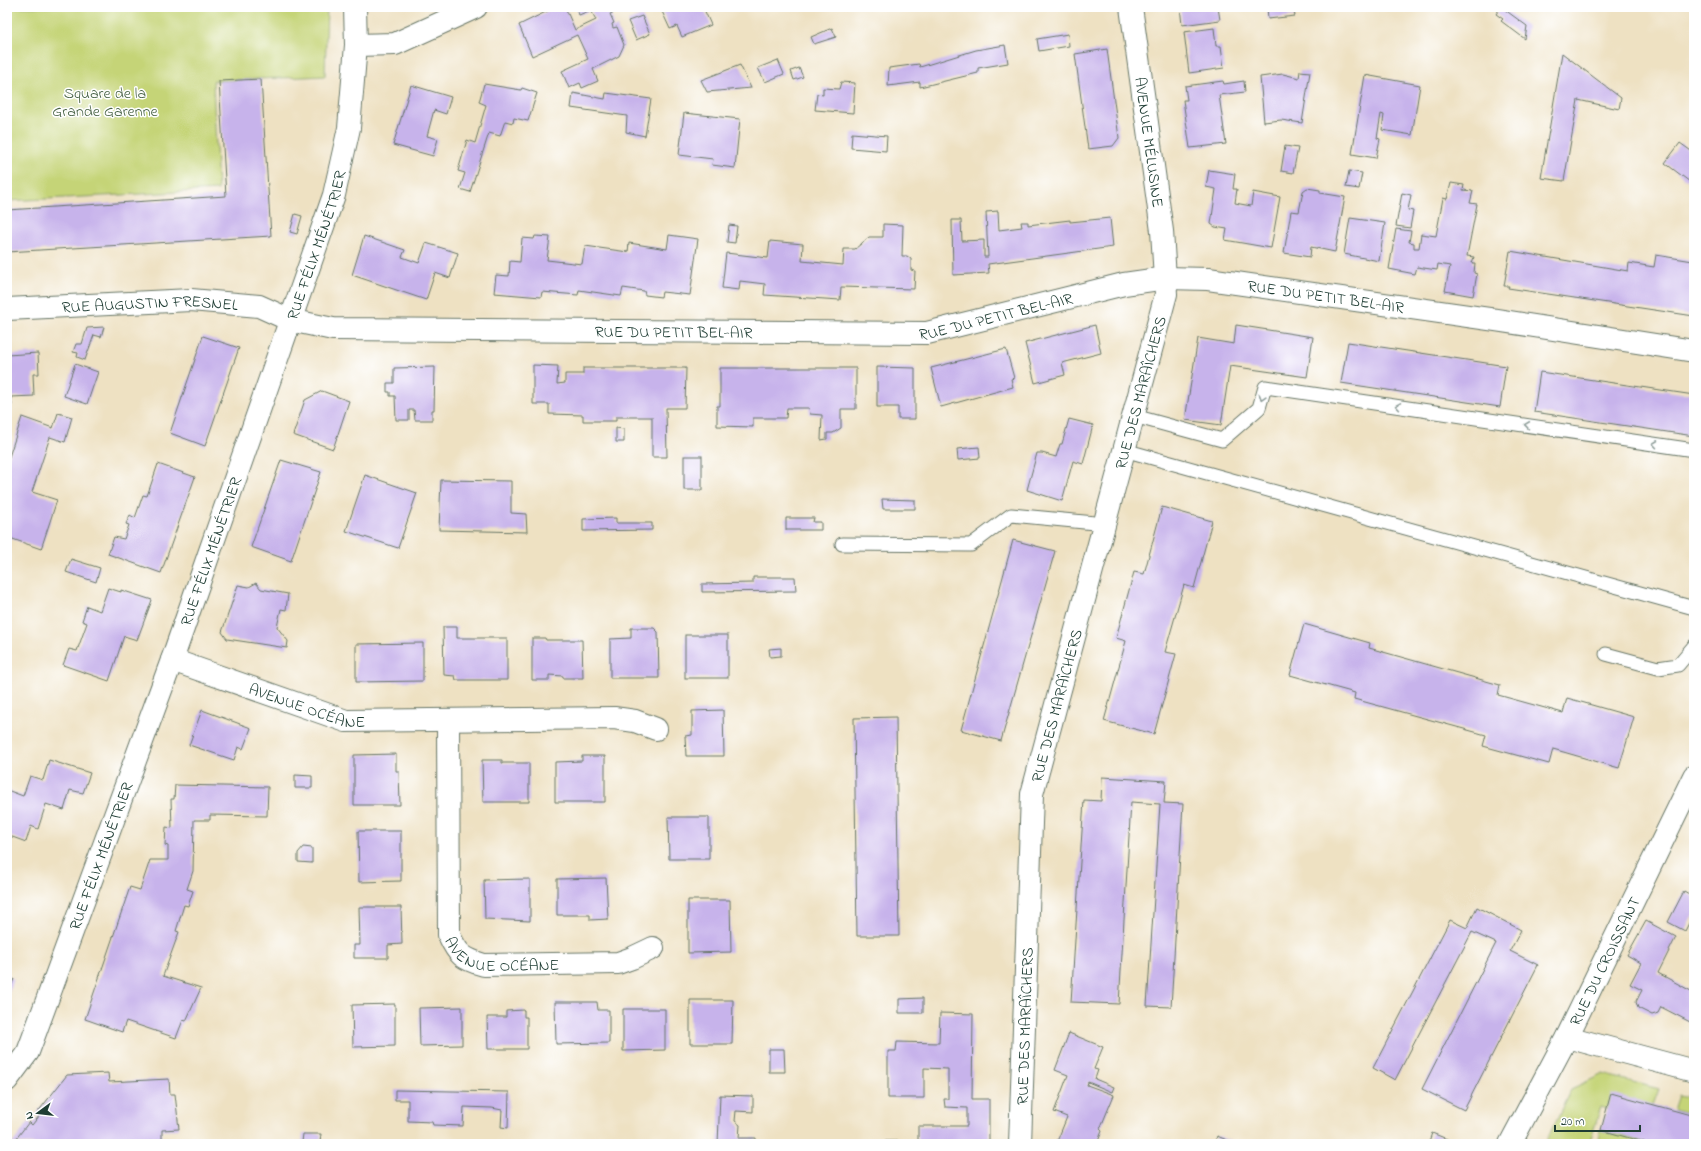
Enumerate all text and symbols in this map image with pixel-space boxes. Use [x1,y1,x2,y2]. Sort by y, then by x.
street label: AVENUE MÉLUSINE [1127,75,1169,209]
park label: Square de la Grande Garenne [52,82,159,124]
street label: RUE FÉLIX MÉNÉTRIER [281,168,353,323]
street label: RUE DU PETIT BEL-AIR [1246,275,1406,321]
street label: RUE DU PETIT BEL-AIR [919,287,1075,347]
street label: RUE AUGUSTIN FRESNEL [61,290,239,320]
street label: RUE DES MARAÎCHERS [1110,314,1174,472]
street label: RUE DU PETIT BEL-AIR [595,321,753,346]
one-way arrow [1259,393,1267,400]
one-way arrow [1395,402,1401,411]
one-way arrow [1524,421,1530,430]
one-way arrow [1652,440,1658,449]
street label: RUE FÉLIX MÉNÉTRIER [175,474,249,629]
street label: RUE DES MARAÎCHERS [1026,627,1090,785]
street label: AVENUE OCÉANE [245,678,365,735]
street label: RUE FÉLIX MÉNÉTRIER [64,779,140,934]
street label: RUE DU CROISSANT [1564,893,1648,1030]
street label: AVENUE OCÉANE [437,933,559,979]
street label: RUE DES MARAÎCHERS [1011,947,1041,1105]
north arrow [18,1093,58,1133]
scale bar [1555,1107,1640,1133]
text: N [21,1110,38,1121]
text: 20 m [1561,1113,1584,1131]

